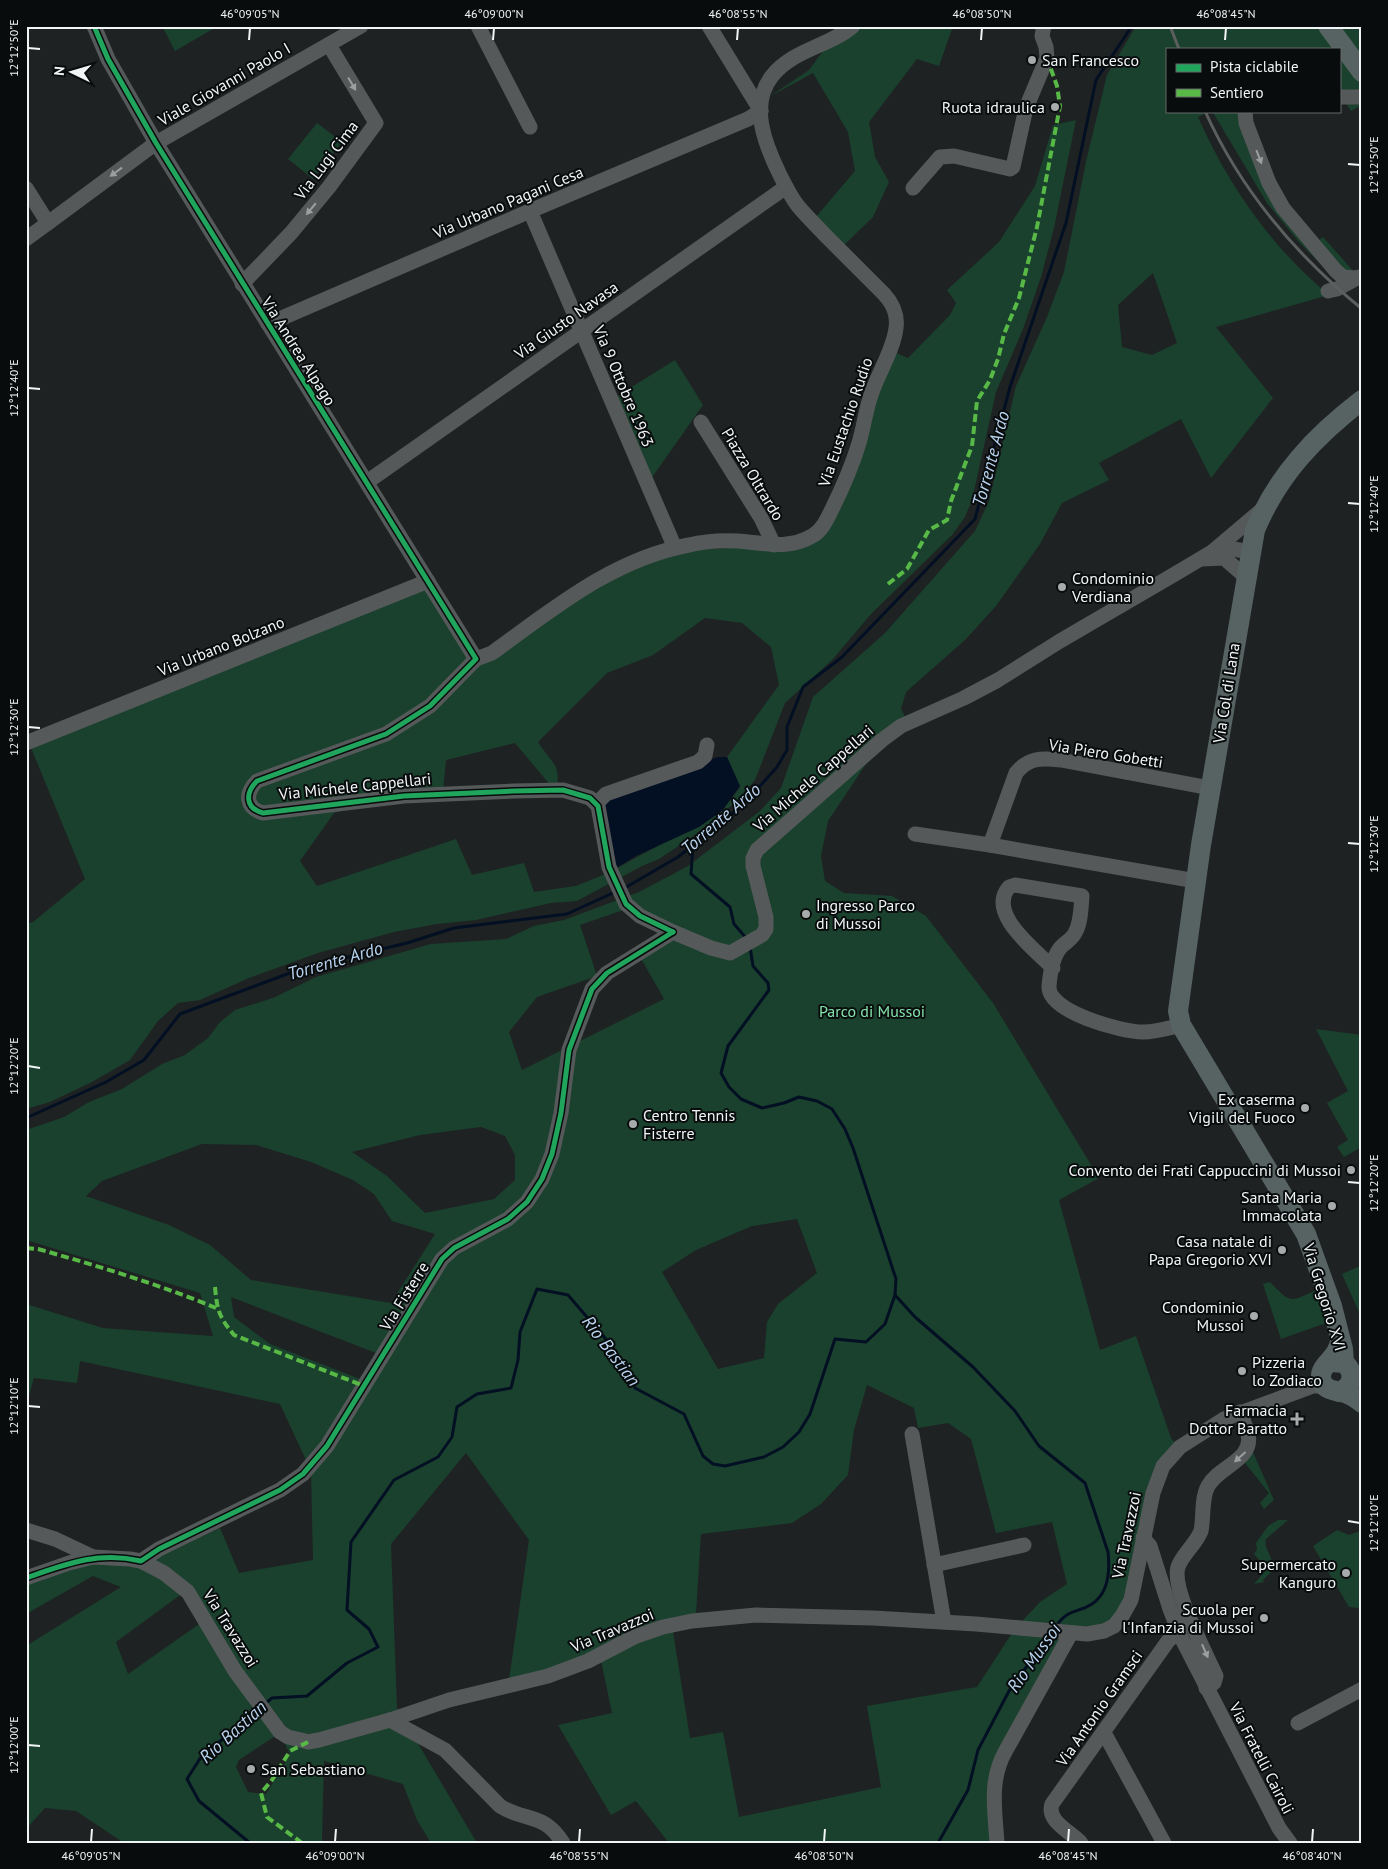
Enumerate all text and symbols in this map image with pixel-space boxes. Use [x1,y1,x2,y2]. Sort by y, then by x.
text: 46°09'05"N [220,6,280,21]
text: 46°09'00"N [464,6,524,21]
text: 46°08'55"N [708,6,768,21]
text: 46°08'50"N [952,6,1012,21]
text: 46°08'45"N [1196,6,1256,21]
text: 12°12'50"E [6,19,21,77]
street label: Viale Giovanni Paolo I [153,38,294,131]
north arrow [48,48,98,98]
legend [1166,48,1340,112]
place label: San Francesco [1042,50,1139,70]
marker: San Francesco [1026,54,1038,66]
text: Pista ciclabile [1210,57,1299,76]
text: N [50,65,68,76]
one-way arrow [348,77,357,90]
text: Sentiero [1210,83,1264,102]
place label: Ruota idraulica [942,97,1045,117]
marker: Ruota idraulica [1049,101,1061,113]
street label: Via Lugi Cima [289,117,362,204]
text: 12°12'50"E [1366,136,1381,194]
one-way arrow [1256,150,1263,165]
street label: Via Urbano Pagani Cesa [429,161,586,243]
one-way arrow [109,167,123,177]
one-way arrow [305,202,316,215]
street label: Via Giusto Navasa [509,277,622,364]
street label: Via Andrea Alpago [257,292,341,409]
street label: Via 9 Ottobre 1963 [589,321,659,450]
street label: Via Eustachio Rudio [813,355,877,490]
text: 12°12'40"E [6,359,21,417]
water label: Torrente Ardo [967,408,1014,509]
street label: Piazza Oltrardo [717,424,789,524]
text: 12°12'40"E [1366,475,1381,533]
place label: Condominio Verdiana [1071,568,1154,606]
marker: Condominio Verdiana [1056,581,1068,593]
street label: Via Urbano Bolzano [154,612,287,681]
street label: Via Col di Lana [1208,641,1244,746]
text: 12°12'30"E [6,698,21,756]
street label: Via Michele Cappellari [748,720,877,836]
street label: Via Piero Gobetti [1046,734,1165,772]
street label: Via Michele Cappellari [277,768,432,804]
water label: Torrente Ardo [676,778,765,860]
text: 12°12'30"E [1366,815,1381,873]
place label: Ingresso Parco di Mussoi [816,895,915,933]
marker: Ingresso Parco di Mussoi [800,908,812,920]
water label: Torrente Ardo [284,936,385,985]
park label: Parco di Mussoi [819,1001,925,1021]
text: 12°12'20"E [6,1037,21,1095]
place label: Ex caserma Vigili del Fuoco [1188,1089,1295,1127]
marker: Ex caserma Vigili del Fuoco [1299,1102,1311,1114]
place label: Centro Tennis Fisterre [643,1105,735,1143]
marker: Centro Tennis Fisterre [627,1118,639,1130]
text: 12°12'20"E [1366,1154,1381,1212]
place label: Convento dei Frati Cappuccini di Mussoi [1068,1160,1341,1180]
marker: Convento dei Frati Cappuccini di Mussoi [1345,1164,1357,1176]
place label: Santa Maria Immacolata [1241,1187,1322,1225]
marker: Santa Maria Immacolata [1326,1200,1338,1212]
place label: Casa natale di Papa Gregorio XVI [1149,1231,1272,1269]
street label: Via Gregorio XVI [1299,1240,1351,1353]
marker: Casa natale di Papa Gregorio XVI [1276,1244,1288,1256]
street label: Via Fisterre [375,1258,433,1335]
place label: Condominio Mussoi [1162,1297,1244,1335]
marker: Condominio Mussoi [1248,1310,1260,1322]
water label: Rio Bastian [577,1311,645,1391]
place label: Pizzeria lo Zodiaco [1252,1352,1322,1390]
marker: Pizzeria lo Zodiaco [1236,1365,1248,1377]
text: 12°12'10"E [6,1377,21,1435]
place label: Farmacia Dottor Baratto [1189,1400,1287,1438]
marker: Farmacia Dottor Baratto [1291,1413,1303,1425]
one-way arrow [1234,1451,1246,1462]
street label: Via Travazzoi [1107,1490,1145,1581]
text: 12°12'10"E [1366,1494,1381,1552]
place label: Supermercato Kanguro [1241,1554,1336,1592]
marker: Supermercato Kanguro [1340,1567,1352,1579]
street label: Via Travazzoi [199,1584,263,1671]
place label: Scuola per l'Infanzia di Mussoi [1122,1599,1255,1637]
street label: Via Travazzoi [567,1604,657,1657]
marker: Scuola per l'Infanzia di Mussoi [1258,1612,1270,1624]
water label: Rio Mussoi [1001,1618,1066,1697]
one-way arrow [1202,1644,1210,1658]
street label: Via Antonio Gramsci [1051,1646,1147,1771]
water label: Rio Bastian [194,1695,271,1768]
street label: Via Fratelli Cairoli [1225,1698,1299,1817]
text: 12°12'00"E [6,1716,21,1774]
place label: San Sebastiano [261,1759,365,1779]
marker: San Sebastiano [245,1763,257,1775]
text: 46°09'05"N [61,1848,121,1863]
text: 46°09'00"N [305,1848,365,1863]
text: 46°08'55"N [549,1848,609,1863]
text: 46°08'50"N [794,1848,854,1863]
text: 46°08'45"N [1038,1848,1098,1863]
text: 46°08'40"N [1282,1848,1342,1863]

